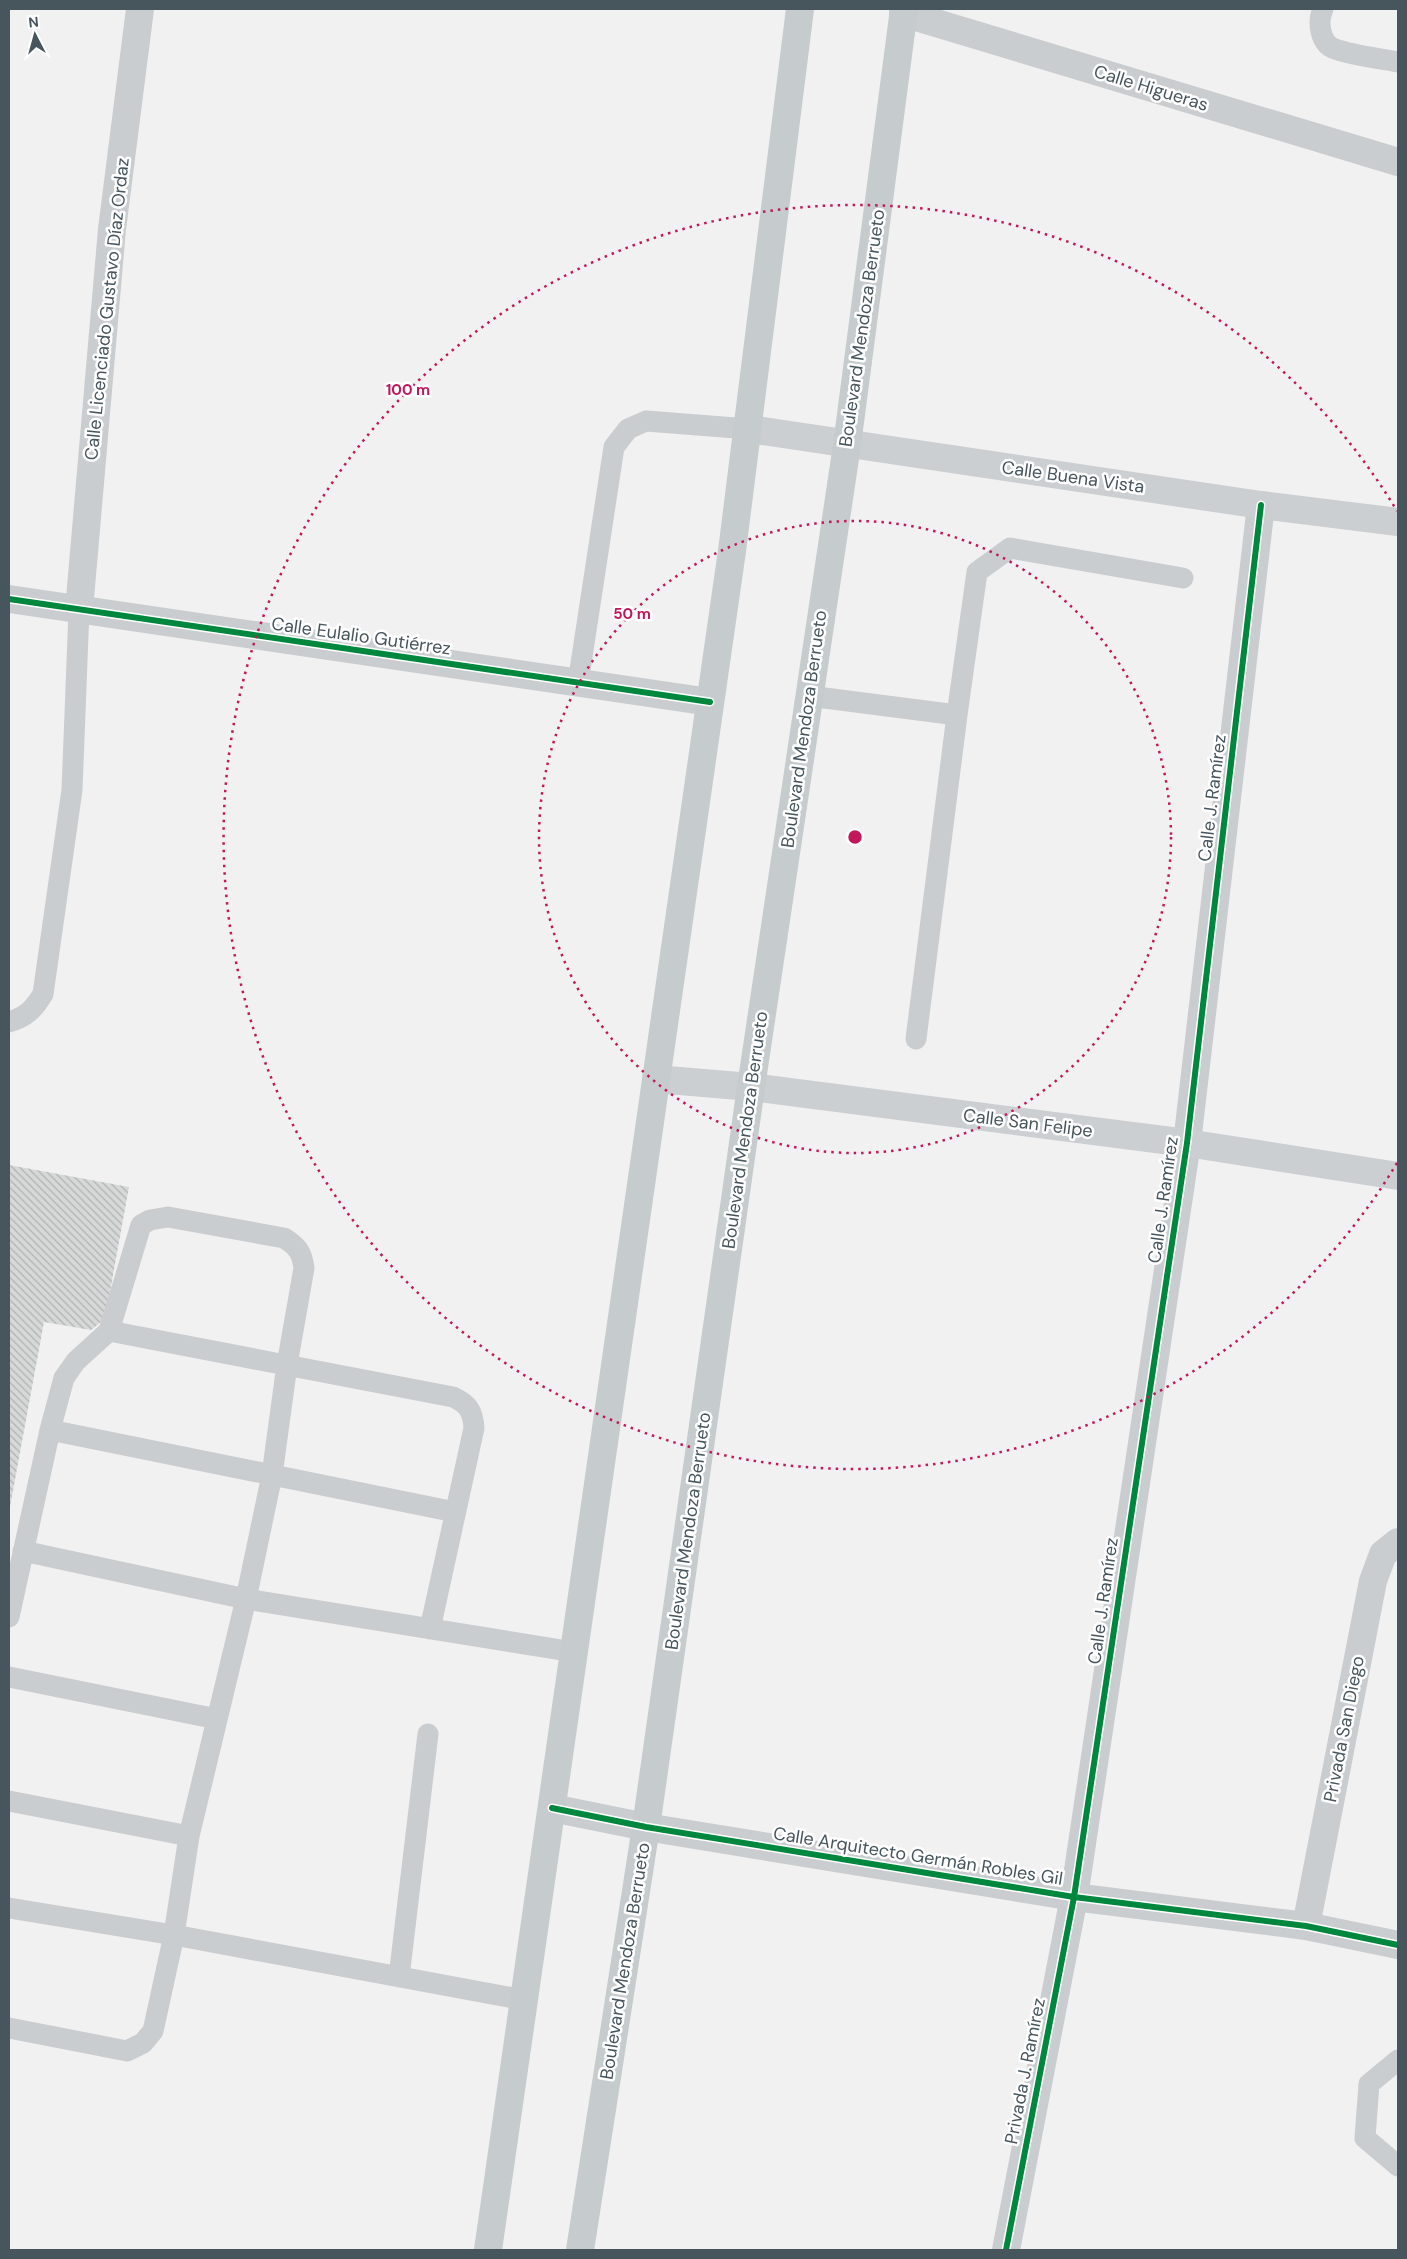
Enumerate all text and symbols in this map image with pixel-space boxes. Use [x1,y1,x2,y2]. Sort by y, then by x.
north arrow [10,10,60,60]
text: N [28,13,40,32]
street label: Calle Higueras [1091,59,1211,117]
street label: Calle Licenciado Gustavo Díaz Ordaz [79,157,135,461]
street label: Boulevard Mendoza Berrueto [833,208,891,448]
text: 100 m [386,380,430,400]
street label: Calle Buena Vista [1000,455,1146,499]
text: 50 m [613,604,651,624]
street label: Boulevard Mendoza Berrueto [775,609,833,849]
street label: Calle Eulalio Gutiérrez [270,612,452,660]
street label: Calle J. Ramírez [1192,733,1232,863]
centre of rings [846,828,864,846]
street label: Boulevard Mendoza Berrueto [716,1010,774,1250]
street label: Calle San Felipe [962,1103,1094,1143]
street label: Calle J. Ramírez [1142,1135,1184,1265]
street label: Boulevard Mendoza Berrueto [659,1411,717,1651]
street label: Calle J. Ramírez [1082,1536,1124,1666]
street label: Privada San Diego [1318,1654,1370,1804]
street label: Calle Arquitecto Germán Robles Gil [771,1821,1065,1891]
street label: Boulevard Mendoza Berrueto [594,1841,656,2081]
street label: Privada J. Ramírez [999,1996,1051,2146]

